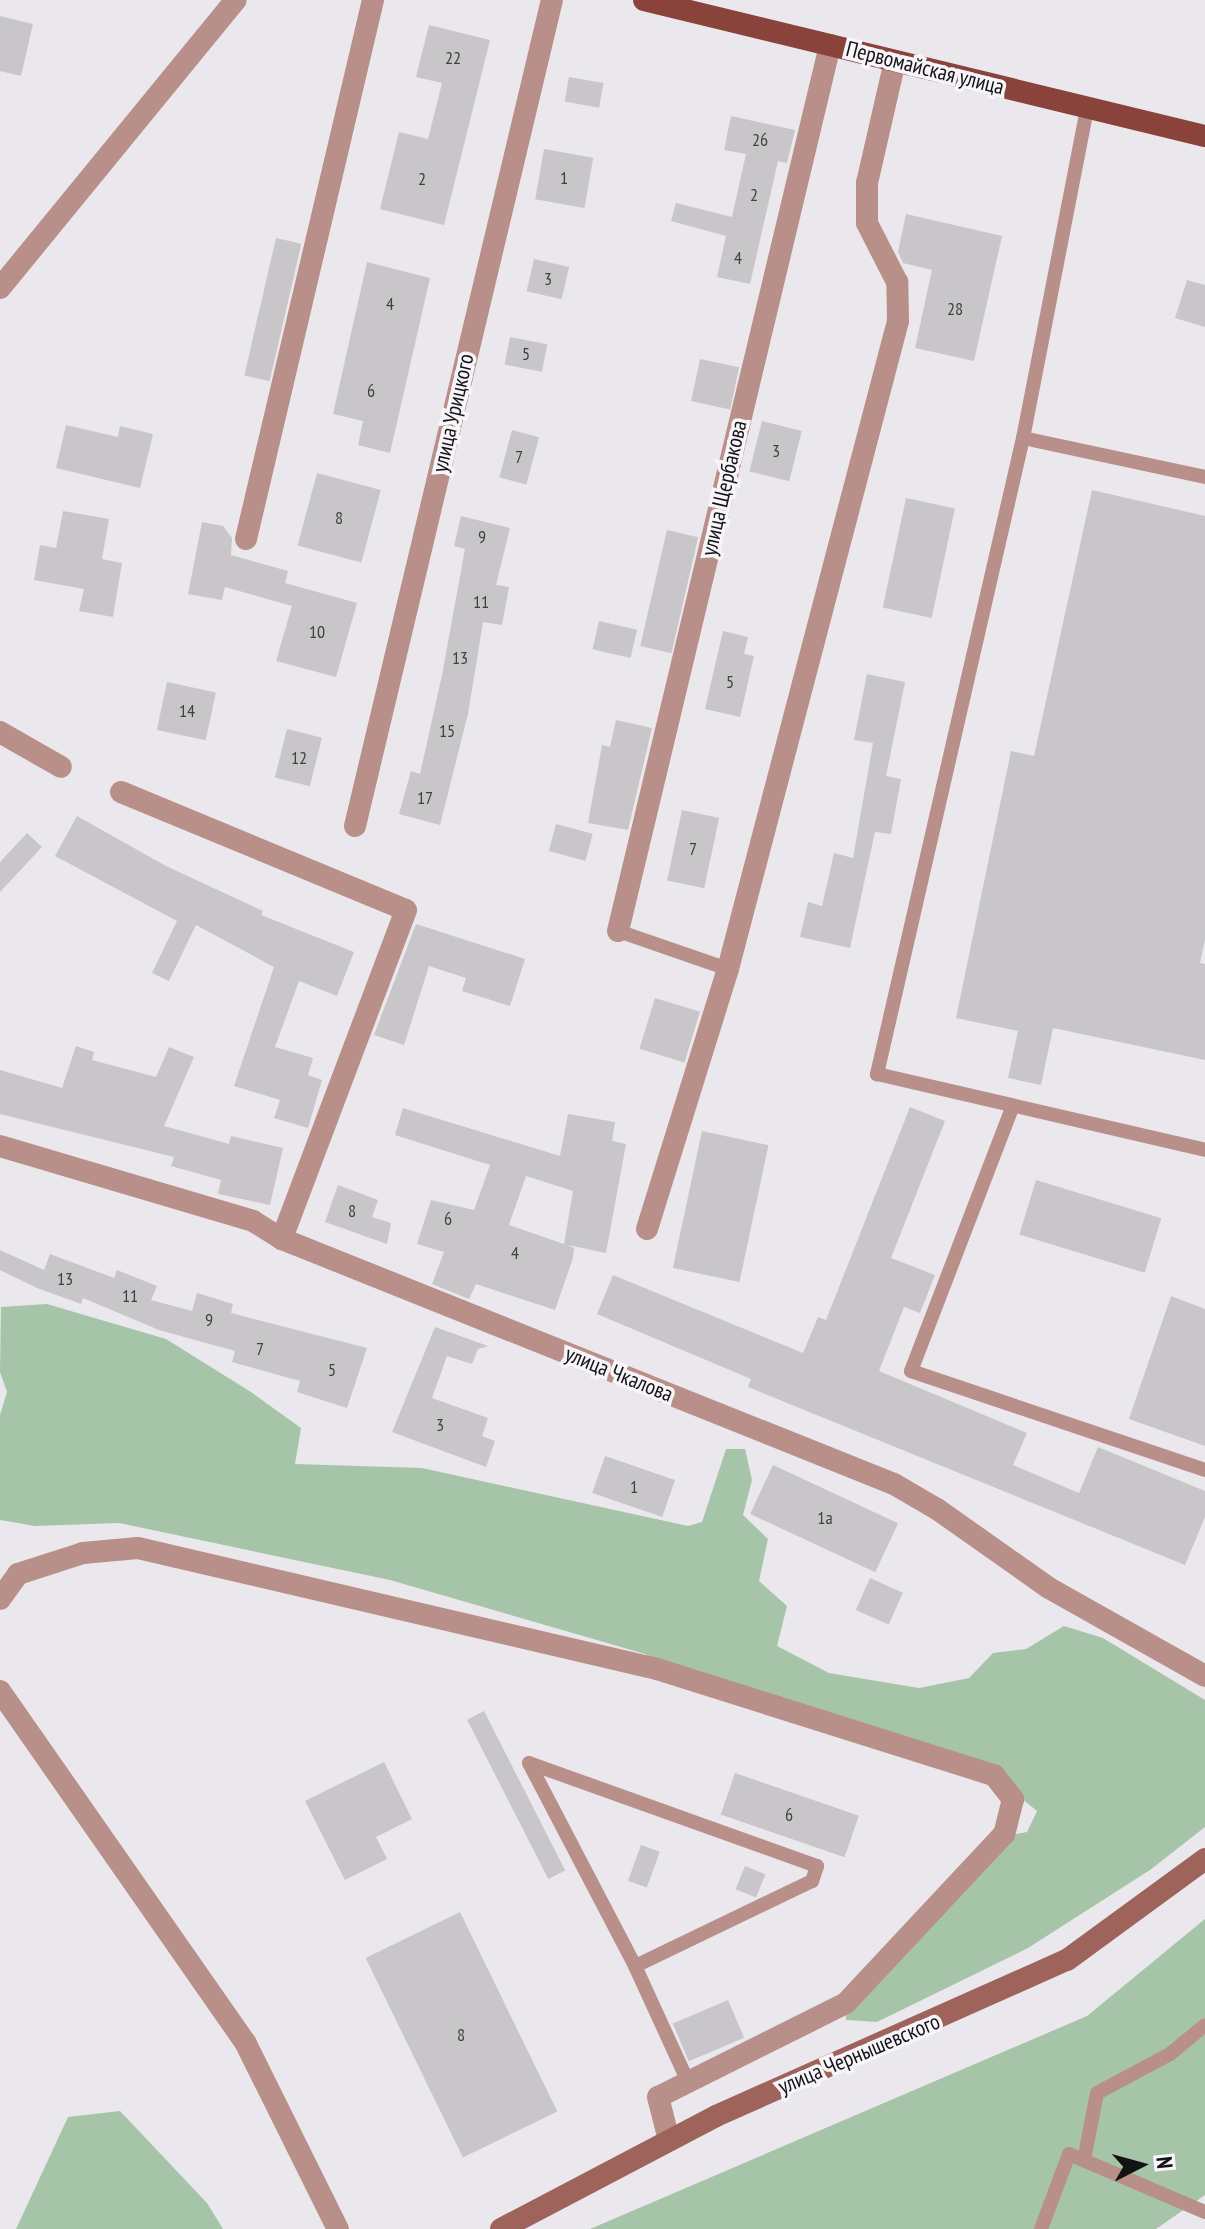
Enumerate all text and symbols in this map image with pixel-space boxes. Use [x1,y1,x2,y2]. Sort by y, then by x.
street label: Первомайская улица [843,36,1007,100]
house number: 22 [445,47,461,69]
house number: 26 [752,129,768,151]
house number: 1 [560,167,568,189]
house number: 2 [418,168,426,190]
house number: 2 [750,184,758,206]
house number: 4 [734,247,742,269]
house number: 3 [544,268,552,290]
house number: 4 [386,293,394,315]
house number: 28 [947,298,963,320]
house number: 5 [522,343,530,365]
street label: улица Урицкого [426,351,480,475]
house number: 6 [367,380,375,402]
street label: улица Щербакова [696,418,752,558]
house number: 3 [772,440,780,462]
house number: 7 [515,446,523,468]
house number: 8 [335,507,343,529]
house number: 9 [478,526,486,548]
house number: 11 [473,591,489,613]
house number: 10 [309,621,325,643]
house number: 13 [452,647,468,669]
house number: 5 [726,671,734,693]
house number: 14 [179,700,195,722]
house number: 15 [439,720,455,742]
house number: 12 [291,747,307,769]
house number: 17 [417,787,433,809]
house number: 7 [689,838,697,860]
house number: 8 [348,1200,356,1222]
house number: 6 [444,1208,452,1230]
house number: 4 [511,1242,519,1264]
house number: 13 [57,1268,73,1290]
house number: 11 [122,1285,138,1307]
house number: 9 [205,1309,213,1331]
house number: 7 [256,1338,264,1360]
street label: улица Чкалова [561,1340,677,1408]
house number: 5 [328,1359,336,1381]
house number: 3 [436,1414,444,1436]
house number: 1 [630,1476,638,1498]
house number: 1а [817,1507,833,1529]
house number: 6 [785,1804,793,1826]
street label: улица Чернышевского [774,2008,944,2100]
house number: 8 [457,2024,465,2046]
north arrow [1101,2125,1181,2205]
text: N [1150,2155,1179,2170]

